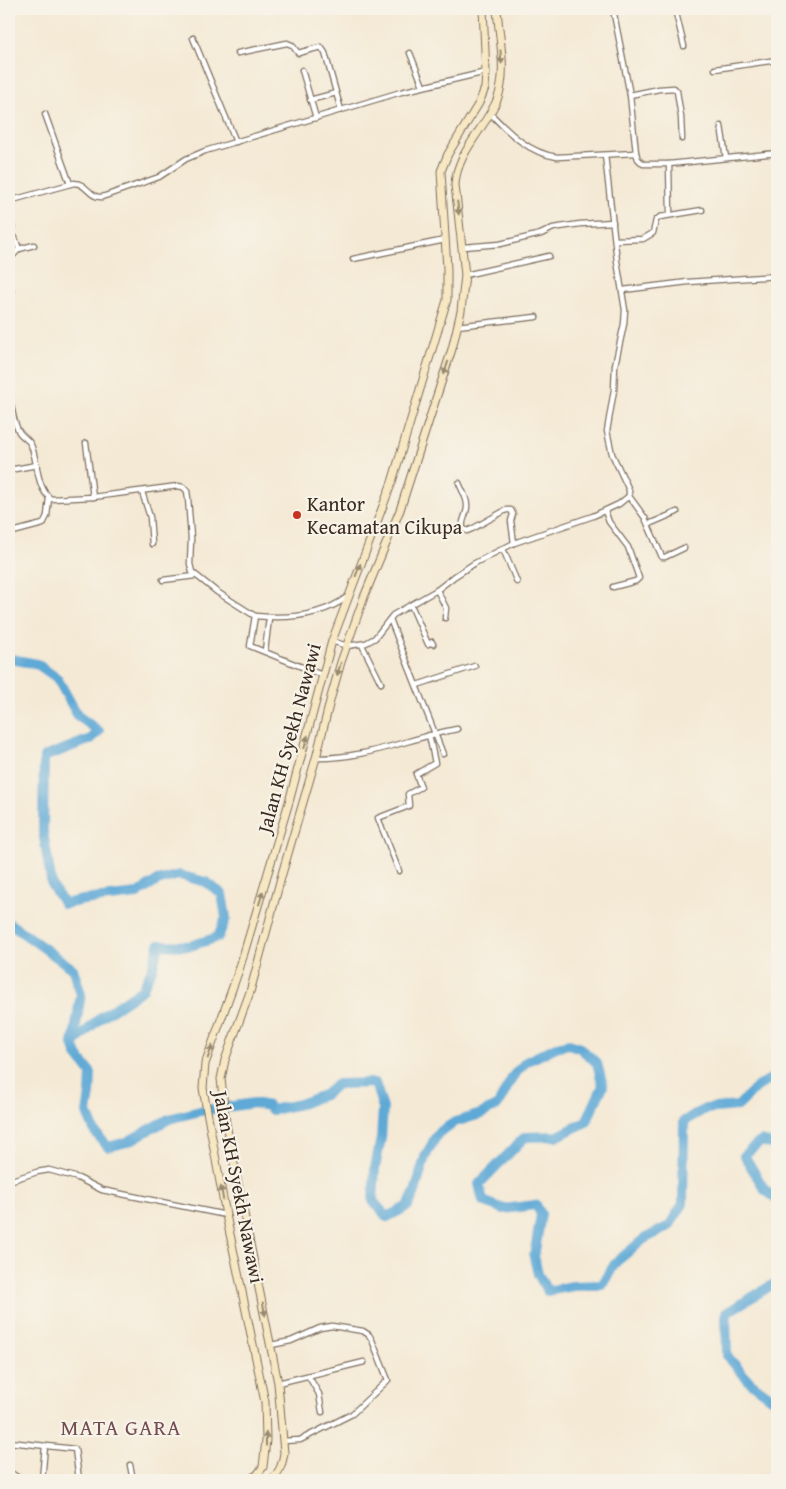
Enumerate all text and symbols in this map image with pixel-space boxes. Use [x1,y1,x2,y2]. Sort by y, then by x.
one-way arrow [497,50,505,66]
one-way arrow [454,200,462,216]
one-way arrow [442,360,449,375]
place label: Kantor Kecamatan Cikupa [307,489,463,541]
marker: Kantor Kecamatan Cikupa [291,509,303,521]
one-way arrow [355,562,362,577]
street label: Jalan KH Syekh Nawawi [248,639,328,839]
one-way arrow [335,662,343,677]
one-way arrow [302,734,310,749]
one-way arrow [257,890,265,905]
one-way arrow [206,1044,214,1059]
street label: Jalan KH Syekh Nawawi [206,1085,272,1286]
one-way arrow [217,1185,225,1201]
one-way arrow [260,1301,268,1317]
district label: MATA GARA [61,1411,181,1443]
one-way arrow [262,1431,270,1447]

